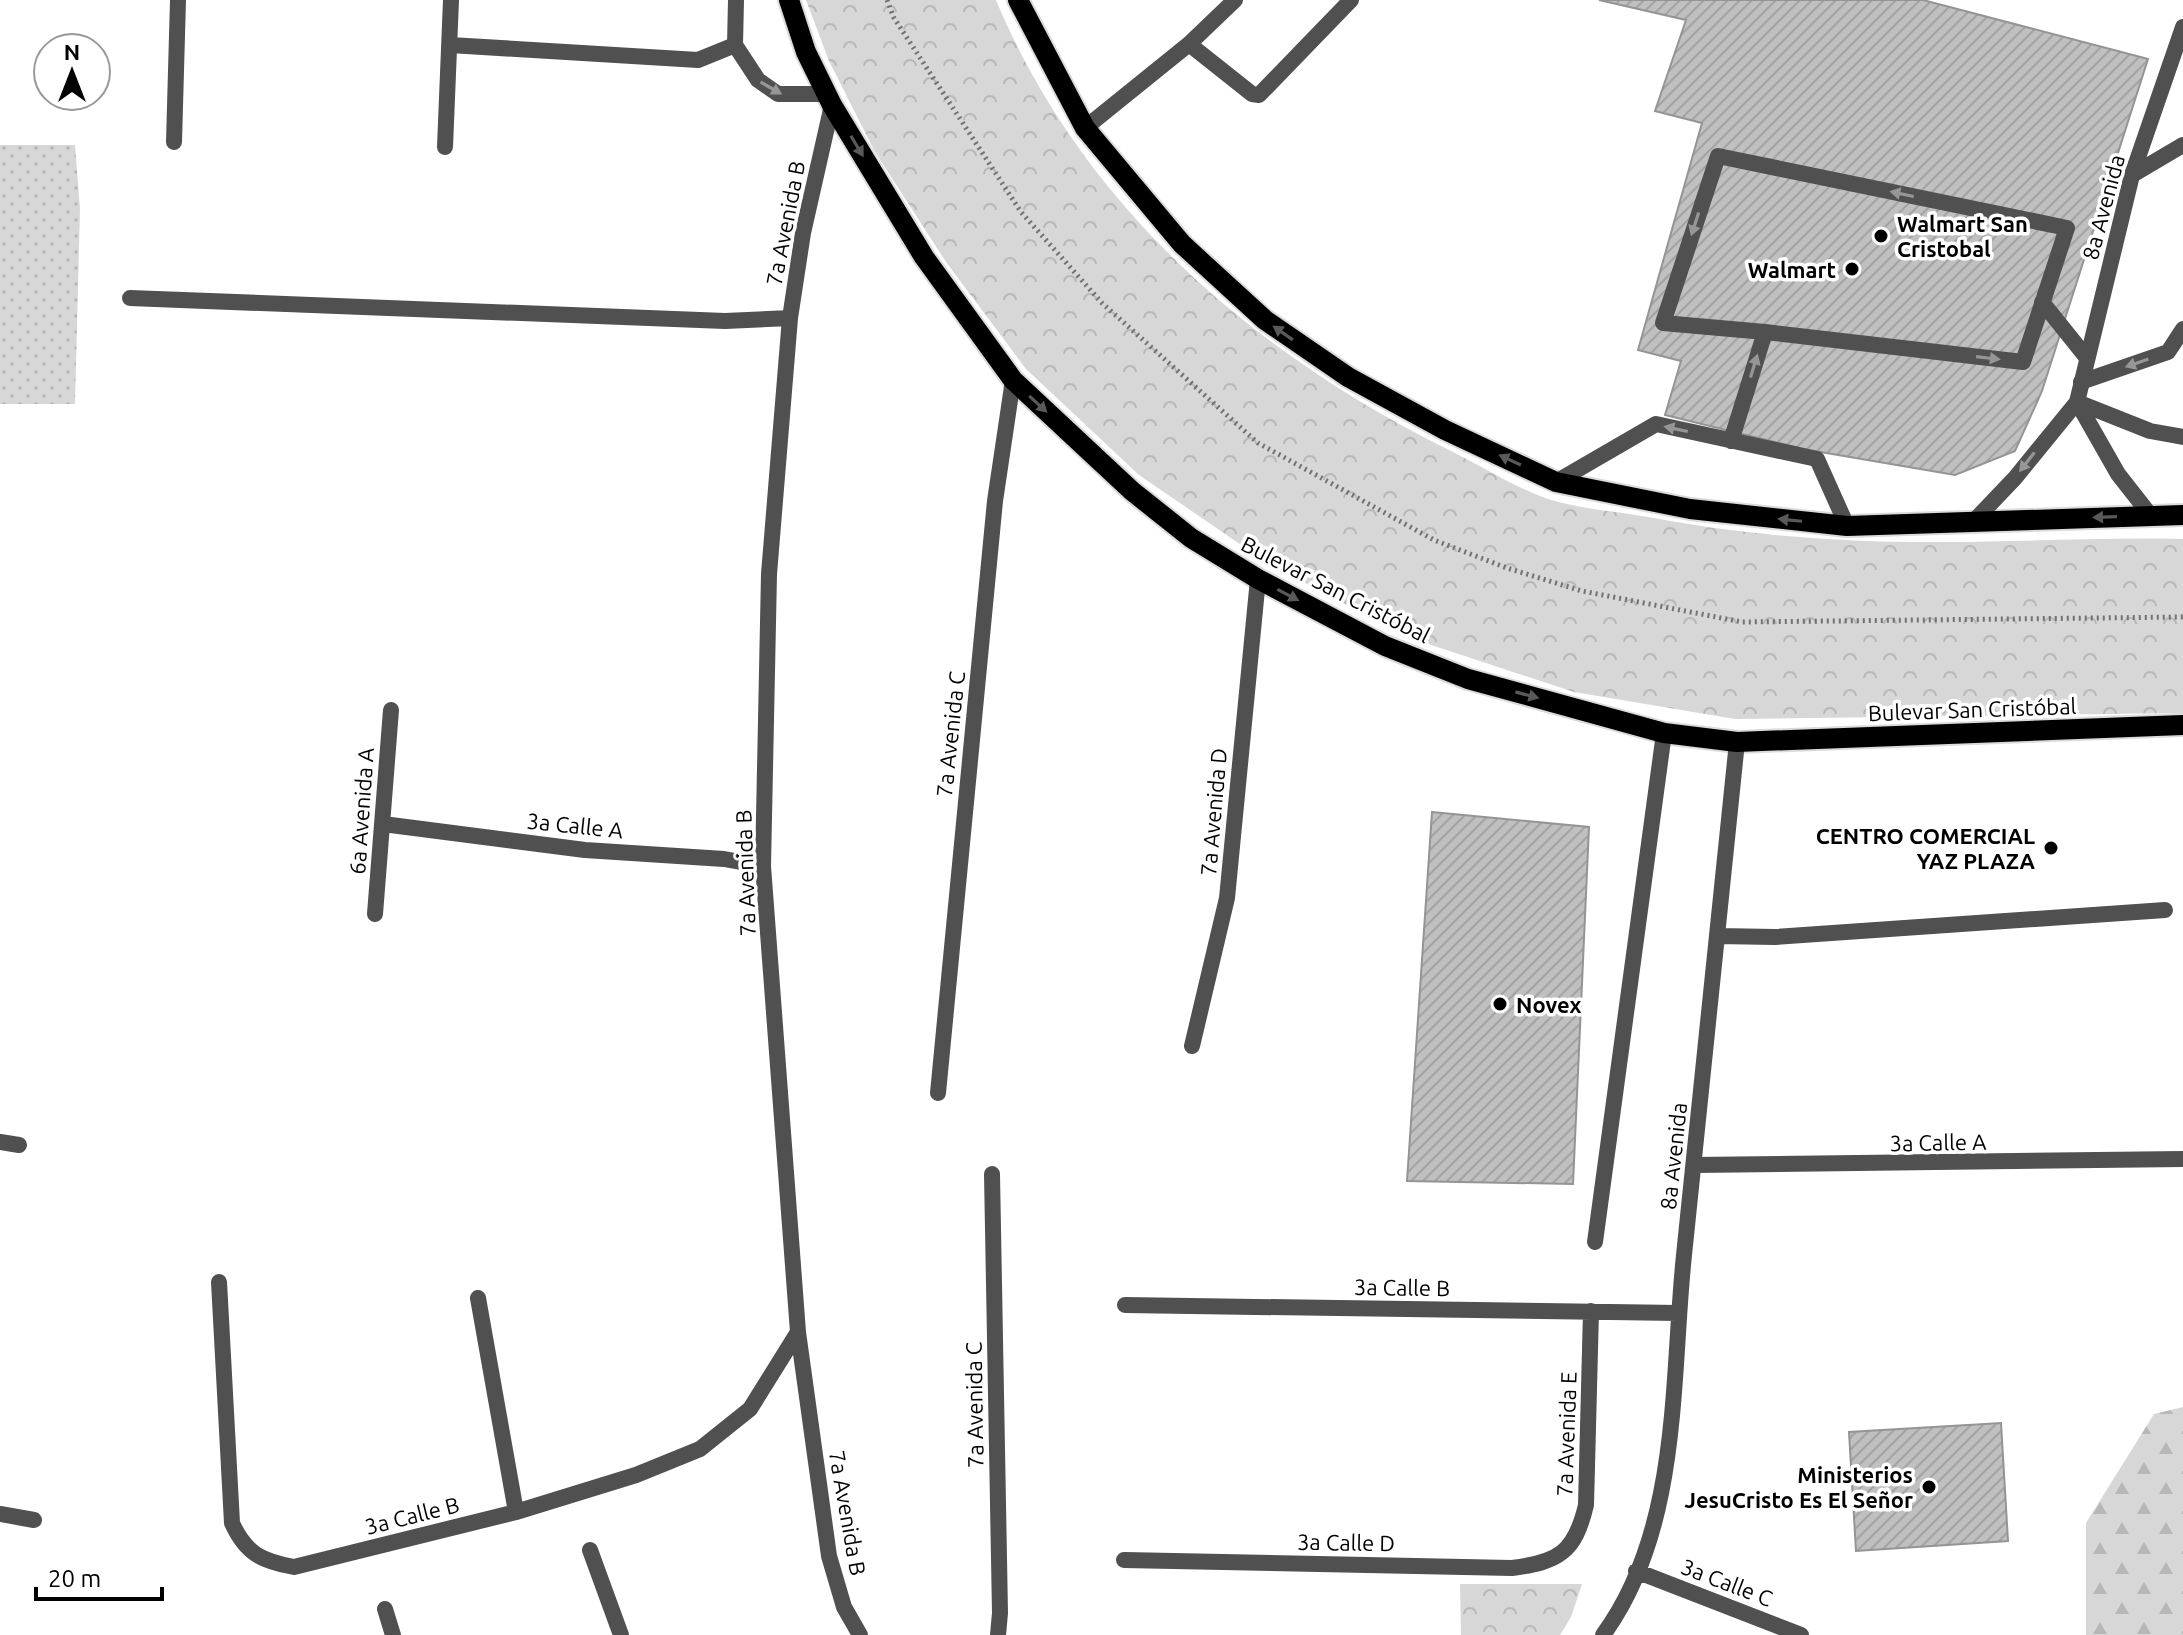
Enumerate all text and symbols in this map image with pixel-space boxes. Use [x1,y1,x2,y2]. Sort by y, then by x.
north arrow [32,32,112,112]
text: N [64,39,80,64]
one-way arrow [760,80,782,94]
one-way arrow [849,135,863,157]
street label: 8a Avenida [2077,152,2129,262]
street label: 7a Avenida B [761,158,809,288]
one-way arrow [1890,187,1915,200]
place label: Walmart San Cristobal [1897,211,2028,261]
one-way arrow [1689,212,1701,236]
marker: Walmart San Cristobal [1872,227,1890,245]
place label: Walmart [1748,257,1836,282]
marker: Walmart [1843,260,1861,278]
one-way arrow [1273,326,1294,341]
one-way arrow [1976,352,2001,365]
one-way arrow [1749,354,1761,378]
one-way arrow [2125,357,2149,369]
one-way arrow [1029,394,1048,412]
one-way arrow [1663,422,1688,435]
one-way arrow [2020,452,2036,472]
one-way arrow [1498,453,1521,467]
one-way arrow [2092,511,2117,523]
one-way arrow [1777,513,1802,526]
street label: Bulevar San Cristóbal [1237,531,1435,648]
one-way arrow [1277,588,1300,601]
street label: 7a Avenida C [931,670,969,798]
one-way arrow [1516,689,1540,702]
street label: Bulevar San Cristóbal [1867,693,2077,725]
street label: 6a Avenida A [344,746,378,875]
street label: 7a Avenida D [1195,747,1231,877]
street label: 3a Calle A [526,808,625,843]
street label: 7a Avenida B [730,809,760,937]
place label: CENTRO COMERCIAL YAZ PLAZA [1816,823,2036,873]
marker: CENTRO COMERCIAL YAZ PLAZA [2042,839,2060,857]
place label: Novex [1516,992,1582,1017]
marker: Novex [1491,995,1509,1013]
street label: 8a Avenida [1655,1101,1691,1211]
street label: 3a Calle A [1889,1129,1987,1155]
street label: 3a Calle B [1354,1274,1450,1300]
street label: 7a Avenida C [960,1342,988,1468]
street label: 7a Avenida E [1551,1371,1581,1497]
street label: 7a Avenida B [825,1448,871,1578]
place label: Ministerios JesuCristo Es El Señor [1684,1462,1913,1512]
marker: Ministerios JesuCristo Es El Señor [1920,1478,1938,1496]
street label: 3a Calle B [362,1491,462,1539]
street label: 3a Calle D [1297,1529,1395,1555]
scale bar [36,1551,162,1601]
street label: 3a Calle C [1678,1553,1776,1611]
text: 20 m [48,1565,101,1592]

